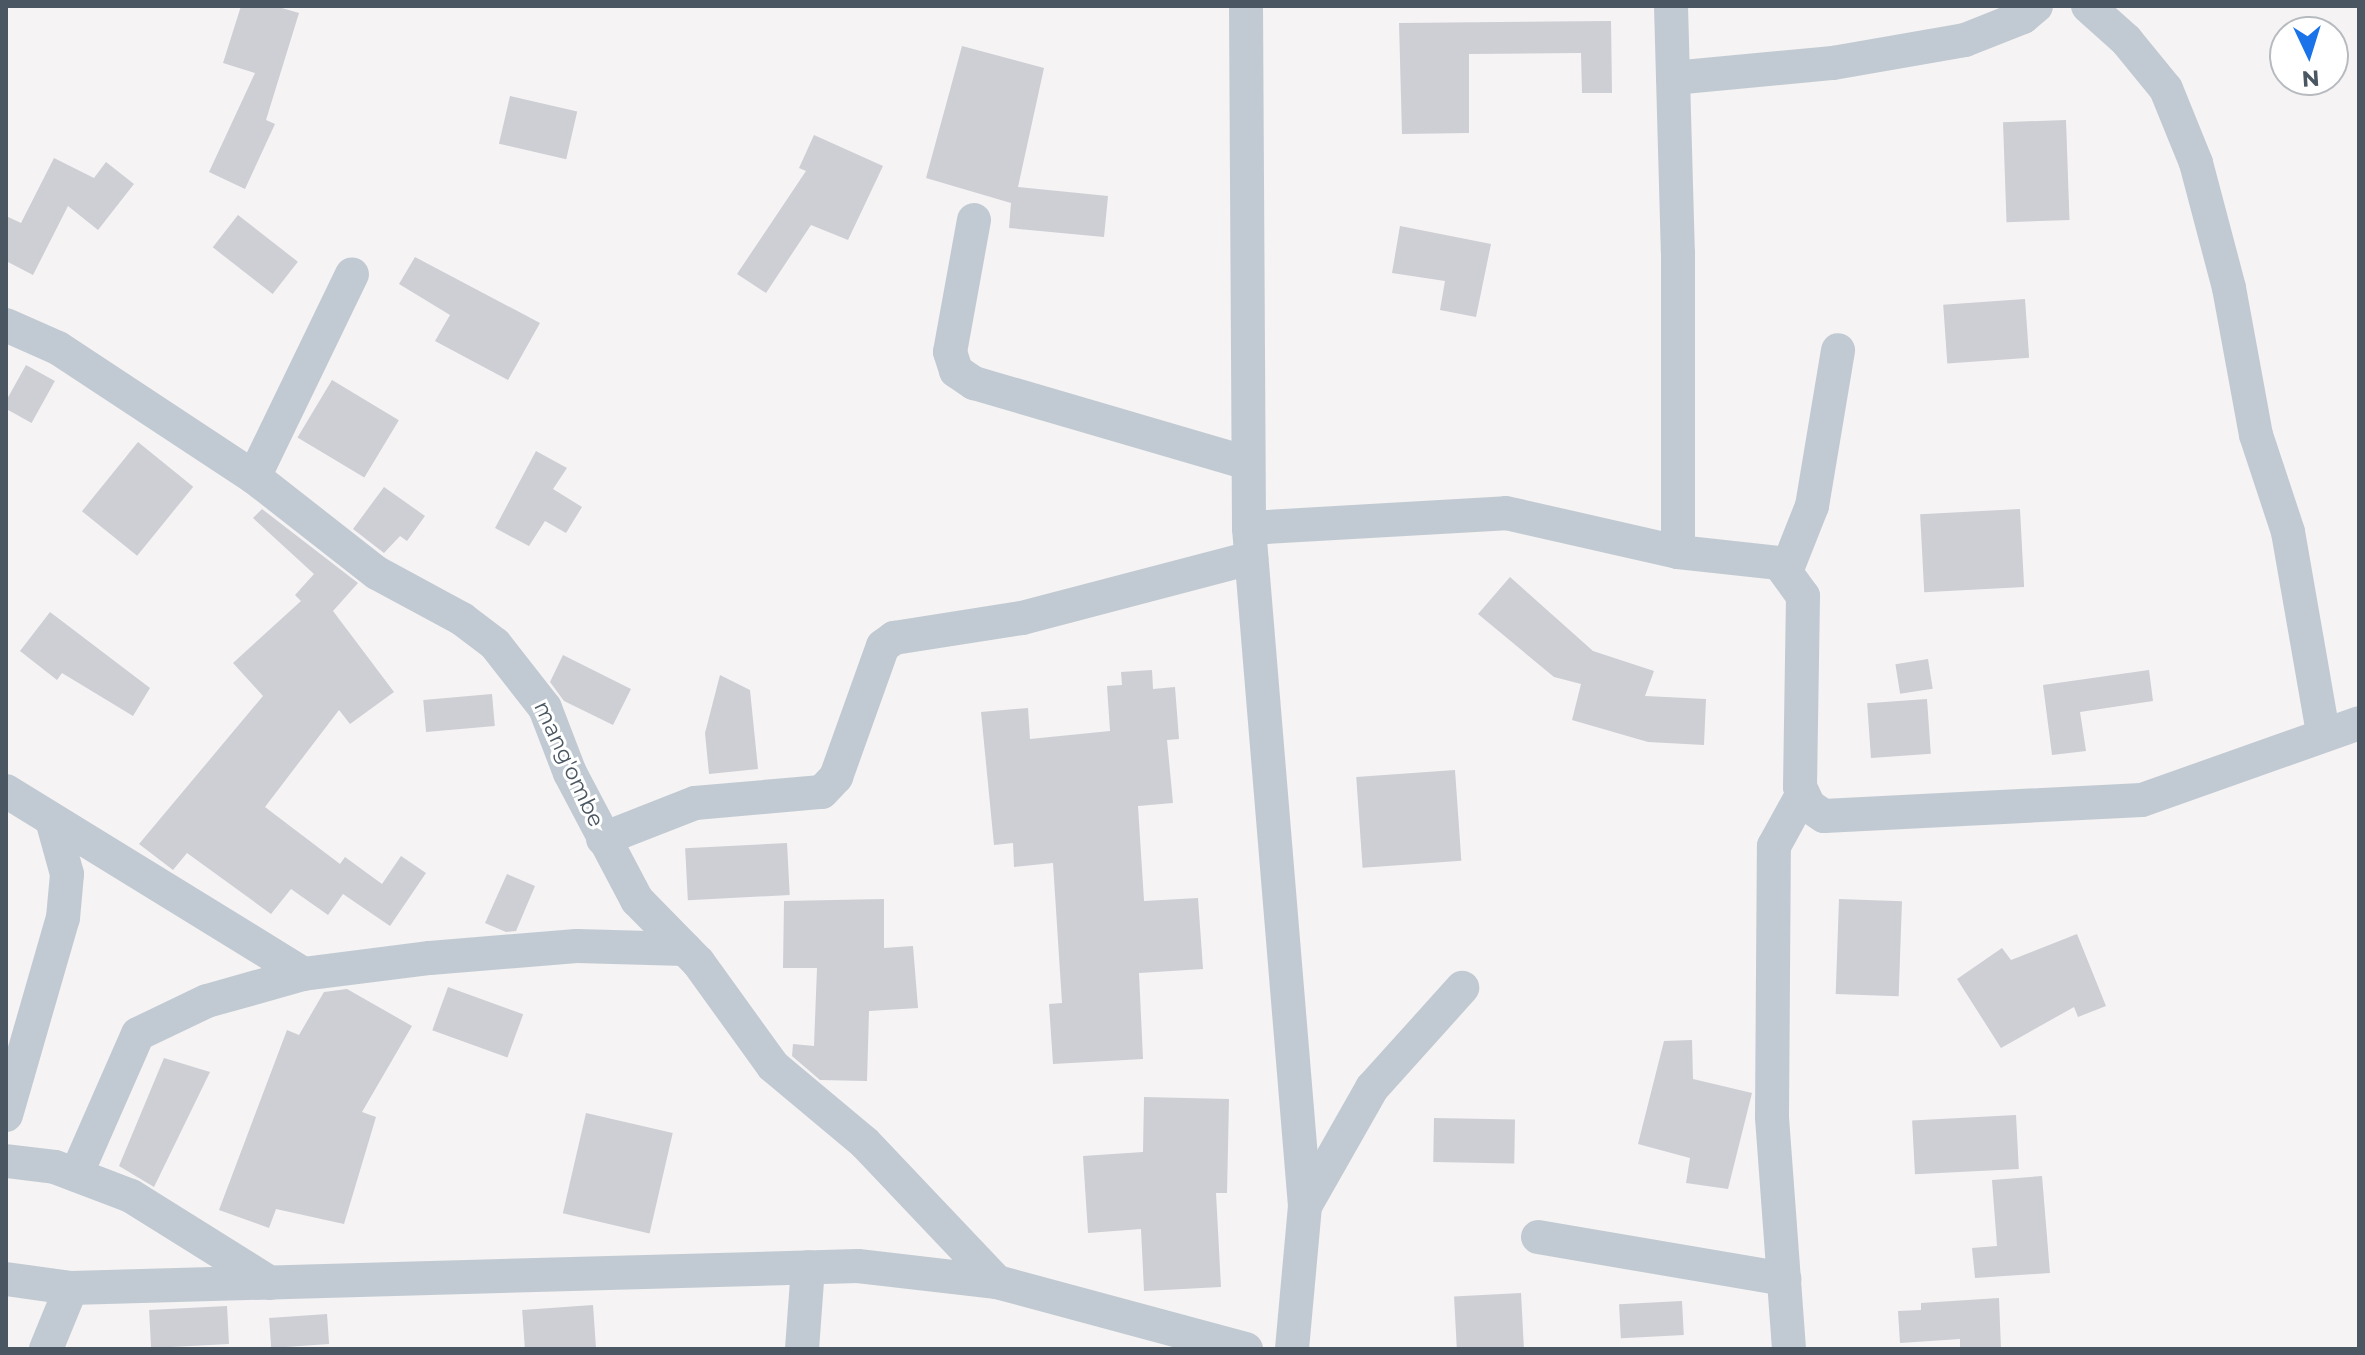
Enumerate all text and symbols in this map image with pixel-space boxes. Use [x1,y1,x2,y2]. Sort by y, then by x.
north arrow [2269,16,2349,96]
text: N [2301,64,2320,93]
street label: mang'ombe [528,697,610,831]

